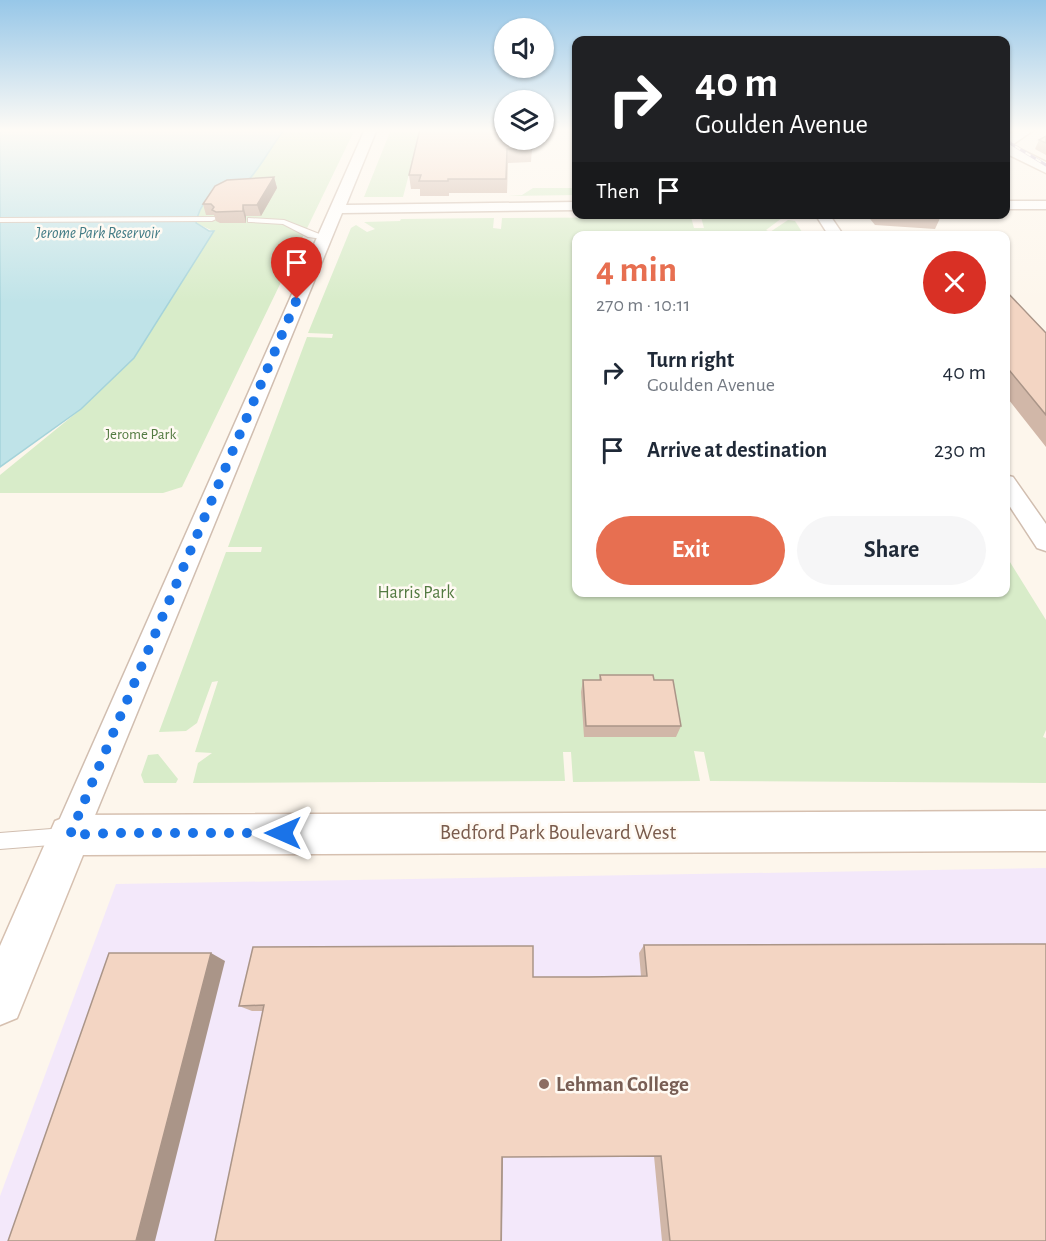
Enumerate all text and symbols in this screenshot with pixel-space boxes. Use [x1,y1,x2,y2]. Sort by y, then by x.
map controls [494,18,554,150]
button: sound [494,18,554,78]
icon: right [596,60,674,138]
text: 40 m [695,62,778,104]
button: layers [494,90,554,150]
text: Goulden Avenue [695,111,868,138]
icon: arrive [652,174,685,207]
text: Then [596,180,640,202]
water label: Jerome Park Reservoir [35,225,161,241]
pin [271,237,322,299]
icon: arrive [280,246,313,279]
button: close [923,251,986,314]
text: 4 min [596,252,677,288]
text: 270 m · 10:11 [596,295,690,315]
text: Turn right [647,349,734,371]
icon: right [596,356,629,389]
text: 40 m [943,361,986,383]
text: Goulden Avenue [647,375,775,395]
park label: Jerome Park [106,427,176,442]
icon: arrive [596,434,629,467]
text: Arrive at destination [647,439,827,461]
text: 230 m [934,439,986,461]
button: Exit [596,516,785,585]
button: Share [797,516,986,585]
park label: Harris Park [378,584,455,602]
position arrow [251,801,315,865]
street label: Bedford Park Boulevard West [440,822,677,843]
place label: Lehman College [556,1074,689,1095]
marker: Lehman College [537,1077,551,1091]

